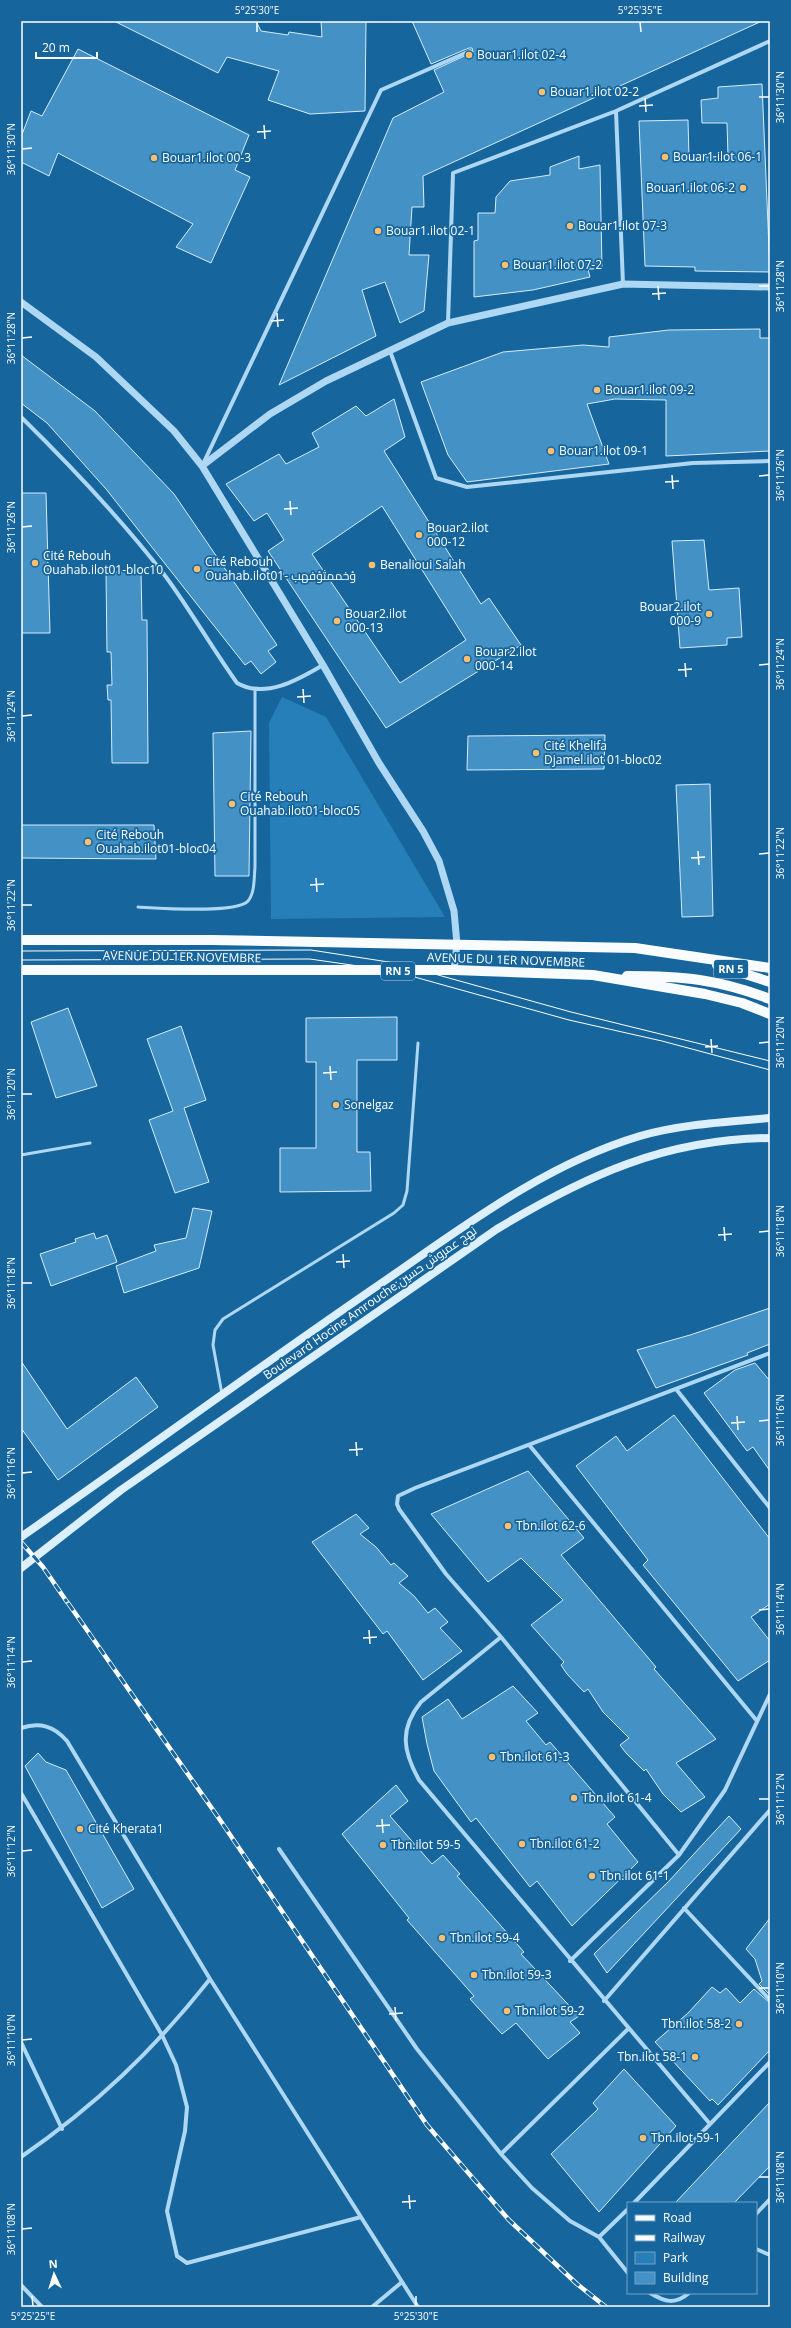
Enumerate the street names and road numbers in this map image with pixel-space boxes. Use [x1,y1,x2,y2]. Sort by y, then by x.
street label: AVENUE DU 1ER NOVEMBRE [103,947,261,966]
street label: AVENUE DU 1ER NOVEMBRE [427,948,585,971]
road number: RN 5 [714,960,748,978]
road number: RN 5 [381,962,415,980]
street label: Boulevard Hocine Amrouche;نهج عمروش حسين [260,1222,480,1383]

